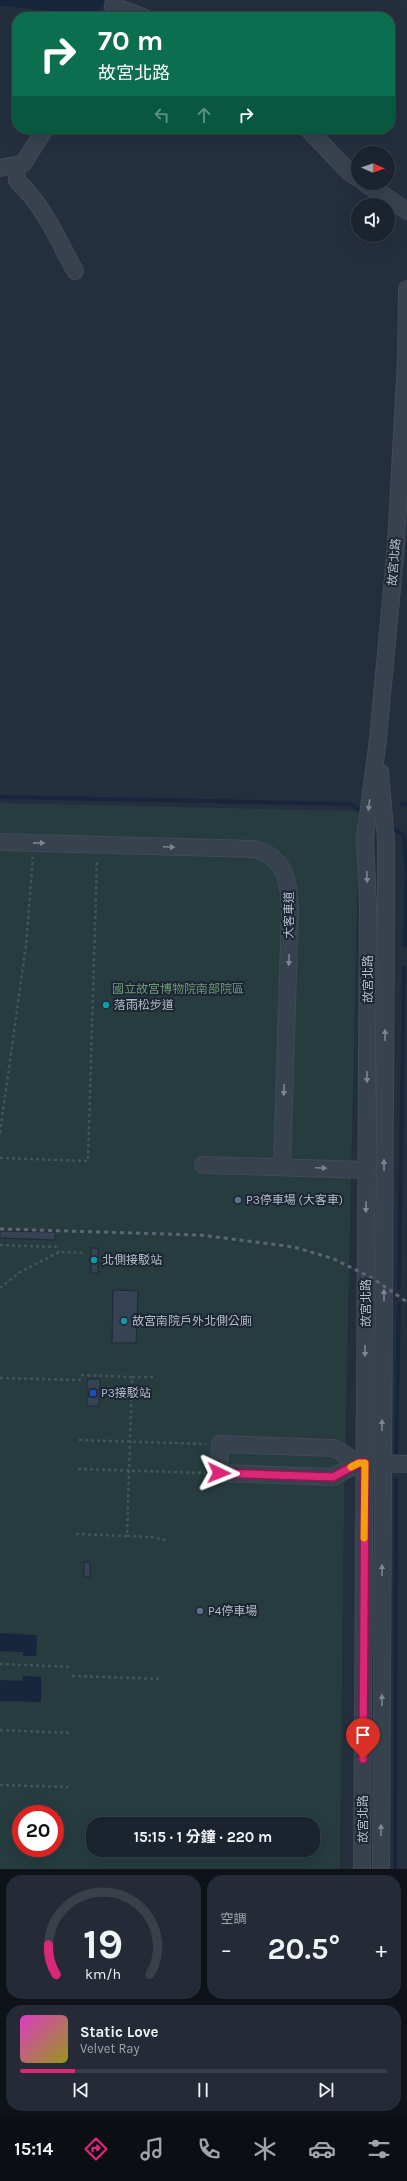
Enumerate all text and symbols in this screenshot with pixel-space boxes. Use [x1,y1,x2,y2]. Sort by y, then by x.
text: 70 m [98,24,163,57]
icon: right [32,28,84,80]
text: 故宮北路 [98,62,170,84]
icon: left [151,104,173,126]
icon: ahead [193,104,215,126]
icon: right [235,104,257,126]
north arrow [351,146,395,190]
map controls [351,146,395,242]
button: sound [351,198,395,242]
street label: 故宮北路 [385,537,403,587]
one-way arrow [366,799,372,811]
one-way arrow [33,840,46,846]
one-way arrow [163,843,175,850]
one-way arrow [363,871,370,883]
street label: 大客車道 [282,891,296,939]
one-way arrow [285,954,292,966]
street label: 故宮北路 [361,955,375,1003]
park label: 國立故宮博物院南部院區 [112,982,244,996]
place label: 落雨松步道 [114,998,174,1012]
marker: 落雨松步道 [101,1000,111,1010]
one-way arrow [382,1028,388,1041]
one-way arrow [364,1071,370,1084]
one-way arrow [281,1084,288,1096]
one-way arrow [381,1159,388,1171]
one-way arrow [315,1165,327,1172]
place label: P3停車場 (大客車) [246,1193,343,1207]
marker: P3停車場 (大客車) [233,1195,243,1205]
one-way arrow [363,1201,369,1214]
place label: 北側接駁站 [102,1253,162,1267]
marker: 北側接駁站 [89,1255,99,1265]
street label: 故宮北路 [359,1279,373,1327]
one-way arrow [380,1289,387,1301]
place label: 故宮南院戶外北側公廁 [132,1314,252,1328]
marker: 故宮南院戶外北側公廁 [119,1316,129,1326]
one-way arrow [362,1345,368,1358]
place label: P3接駁站 [101,1386,151,1400]
marker: P3接駁站 [88,1388,98,1398]
one-way arrow [379,1419,386,1431]
position arrow [198,1452,240,1494]
one-way arrow [379,1563,385,1576]
place label: P4停車場 [208,1604,257,1618]
marker: P4停車場 [195,1606,205,1616]
one-way arrow [379,1693,385,1706]
pin [346,1718,380,1759]
icon: arrive [352,1724,374,1746]
street label: 故宮北路 [356,1795,370,1843]
speed limit sign: 20 [12,1805,64,1857]
one-way arrow [378,1823,384,1836]
text: 15:15 · 1 分鐘 · 220 m [134,1828,272,1846]
text: 空調 [221,1911,247,1926]
text: 19 [83,1920,123,1968]
text: 20.5° [267,1931,340,1967]
text: − [221,1937,232,1963]
text: + [375,1937,387,1963]
text: km/h [85,1966,121,1983]
text: Static Love [80,2023,158,2041]
text: Velvet Ray [80,2041,140,2056]
icon: previous [70,2079,92,2101]
icon: pause [192,2079,214,2101]
icon: next [315,2079,337,2101]
icon: directions [82,2135,110,2163]
icon: music [138,2135,166,2163]
icon: phone [195,2135,223,2163]
icon: climate [251,2135,279,2163]
icon: car [308,2135,336,2163]
icon: filters [365,2135,393,2163]
text: 15:14 [14,2138,53,2160]

